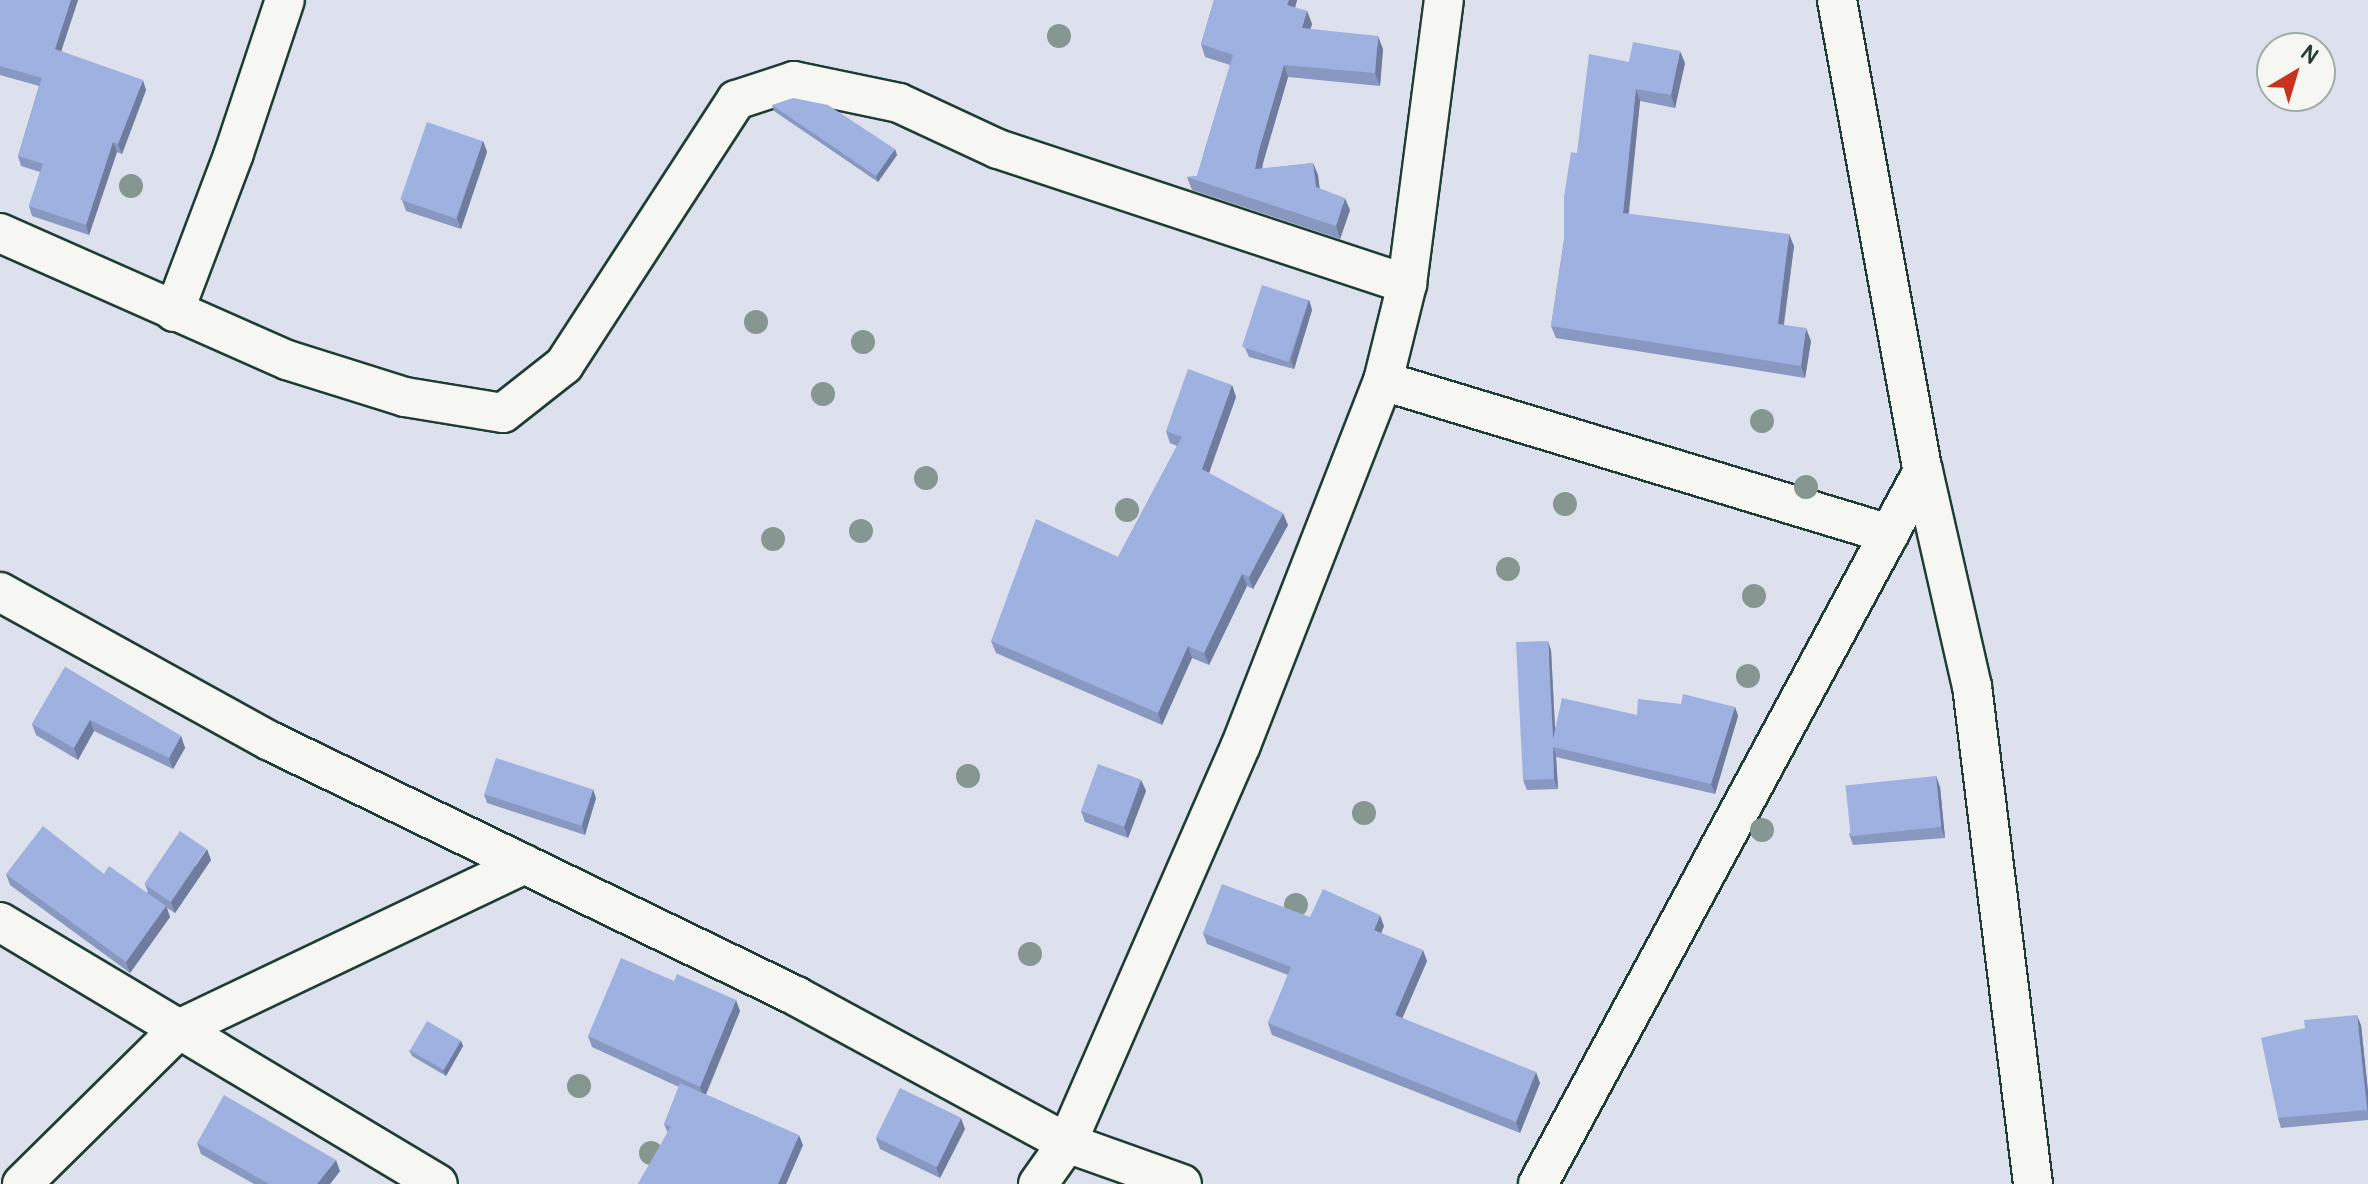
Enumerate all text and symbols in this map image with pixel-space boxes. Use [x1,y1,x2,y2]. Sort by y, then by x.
north arrow [2256,32,2336,112]
text: N [2295,39,2324,70]

